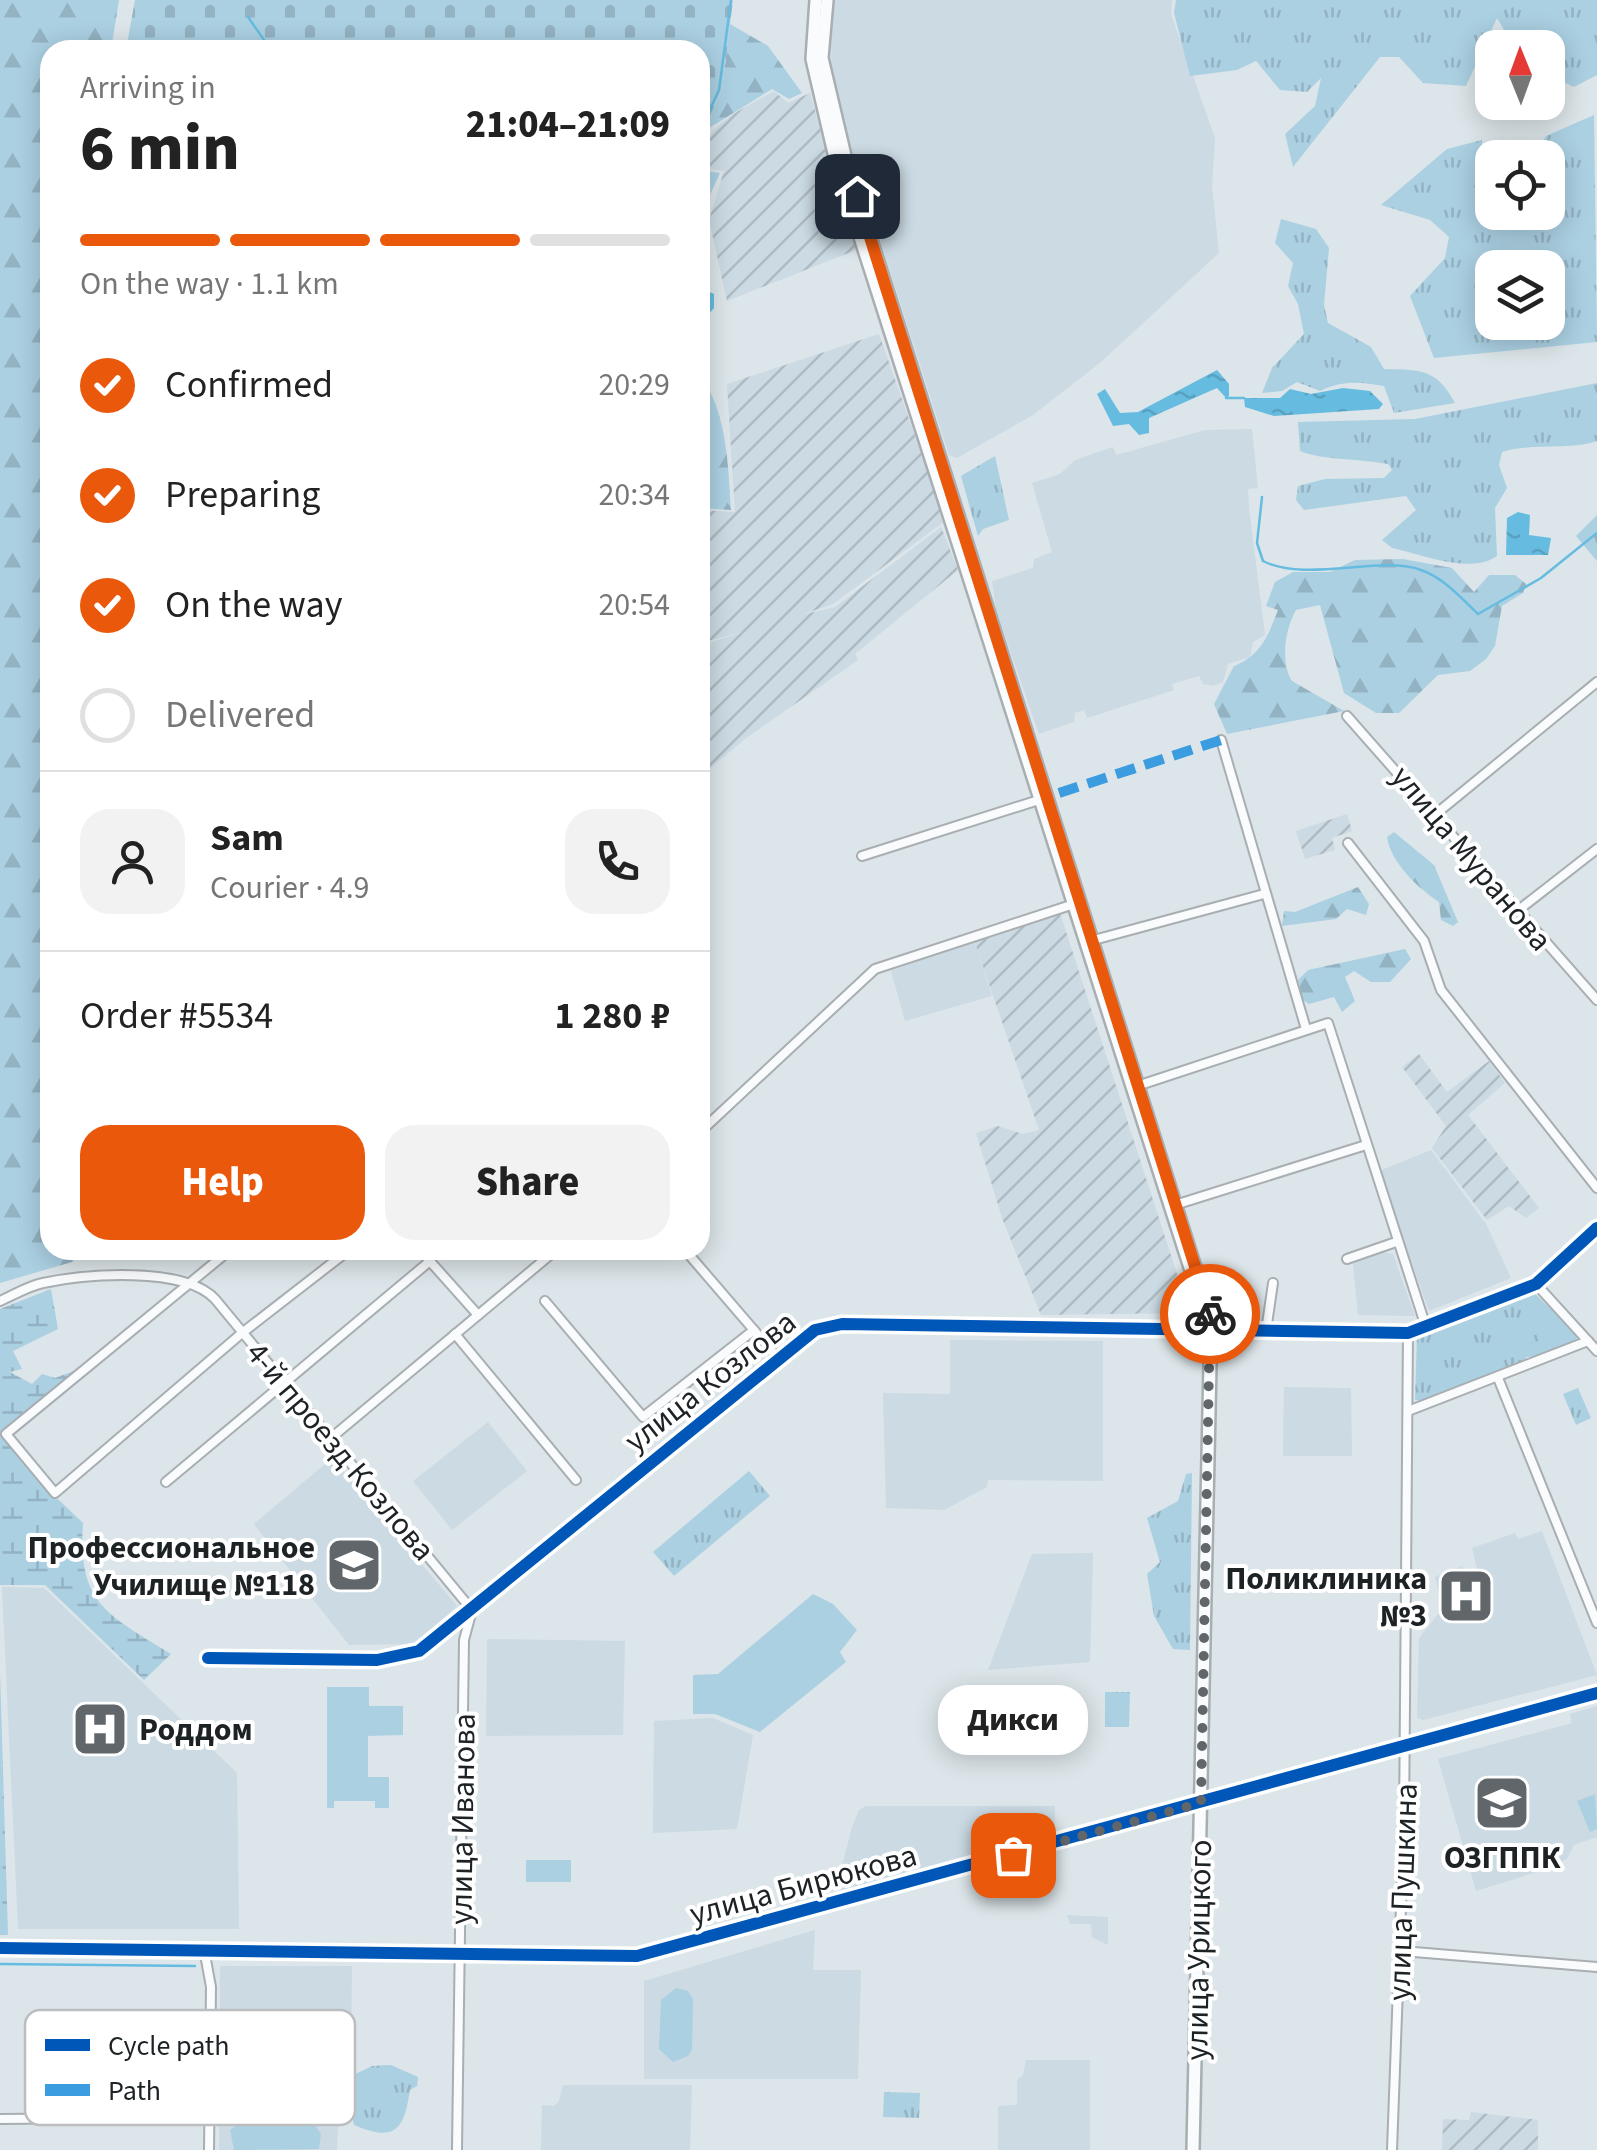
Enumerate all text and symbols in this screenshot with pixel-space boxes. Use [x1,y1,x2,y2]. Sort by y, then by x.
north arrow [1475,30,1565,120]
map controls [1475,30,1565,340]
text: Arriving in [80,65,216,111]
text: 21:04–21:09 [466,98,670,152]
text: 6 min [80,102,240,195]
button: locate [1475,140,1565,230]
pin [815,154,900,239]
icon: home [830,169,885,224]
button: layers [1475,250,1565,340]
text: On the way · 1.1 km [80,261,339,307]
icon: check [80,358,135,413]
text: Confirmed [165,358,333,412]
text: 20:29 [598,362,670,408]
icon: check [80,468,135,523]
text: Preparing [165,468,320,522]
text: 20:34 [598,472,670,518]
icon: check [80,578,135,633]
text: On the way [165,578,342,632]
text: 20:54 [598,582,670,628]
text: Delivered [165,688,315,742]
street label: улица Муранова [1380,756,1563,961]
button: person [80,809,185,914]
button: phone [565,809,670,914]
text: Sam [210,811,284,865]
text: Courier · 4.9 [210,865,370,911]
text: Order #5534 [80,989,273,1043]
text: 1 280 ₽ [554,989,670,1043]
button: Help [80,1125,365,1240]
button: Share [385,1125,670,1240]
courier [1160,1264,1260,1364]
icon: bike [1183,1287,1238,1342]
street label: улица Козлова [615,1300,806,1464]
street label: 4-й проезд Козлова [235,1332,446,1571]
place label: Профессиональное Училище №118 [27,1525,315,1608]
school or university icon: Профессиональное Училище №118 [324,1535,384,1595]
place label: Поликлиника №3 [1225,1556,1427,1639]
hospital icon: Поликлиника №3 [1436,1566,1496,1626]
callout: Дикси [938,1685,1088,1755]
text: Дикси [967,1697,1059,1743]
hospital icon: Роддом [70,1699,130,1759]
place label: Роддом [139,1707,253,1753]
street label: улица Иванова [438,1713,488,1925]
school or university icon: ОЗГППК [1472,1773,1532,1833]
street label: улица Пушкина [1376,1782,1430,2002]
pin [971,1813,1056,1898]
icon: bag [986,1828,1041,1883]
street label: улица Бирюкова [685,1833,922,1937]
place label: ОЗГППК [1444,1835,1561,1881]
street label: улица Урицкого [1174,1839,1224,2061]
legend [25,2010,355,2125]
text: Cycle path [108,2026,230,2066]
text: Path [108,2071,161,2111]

